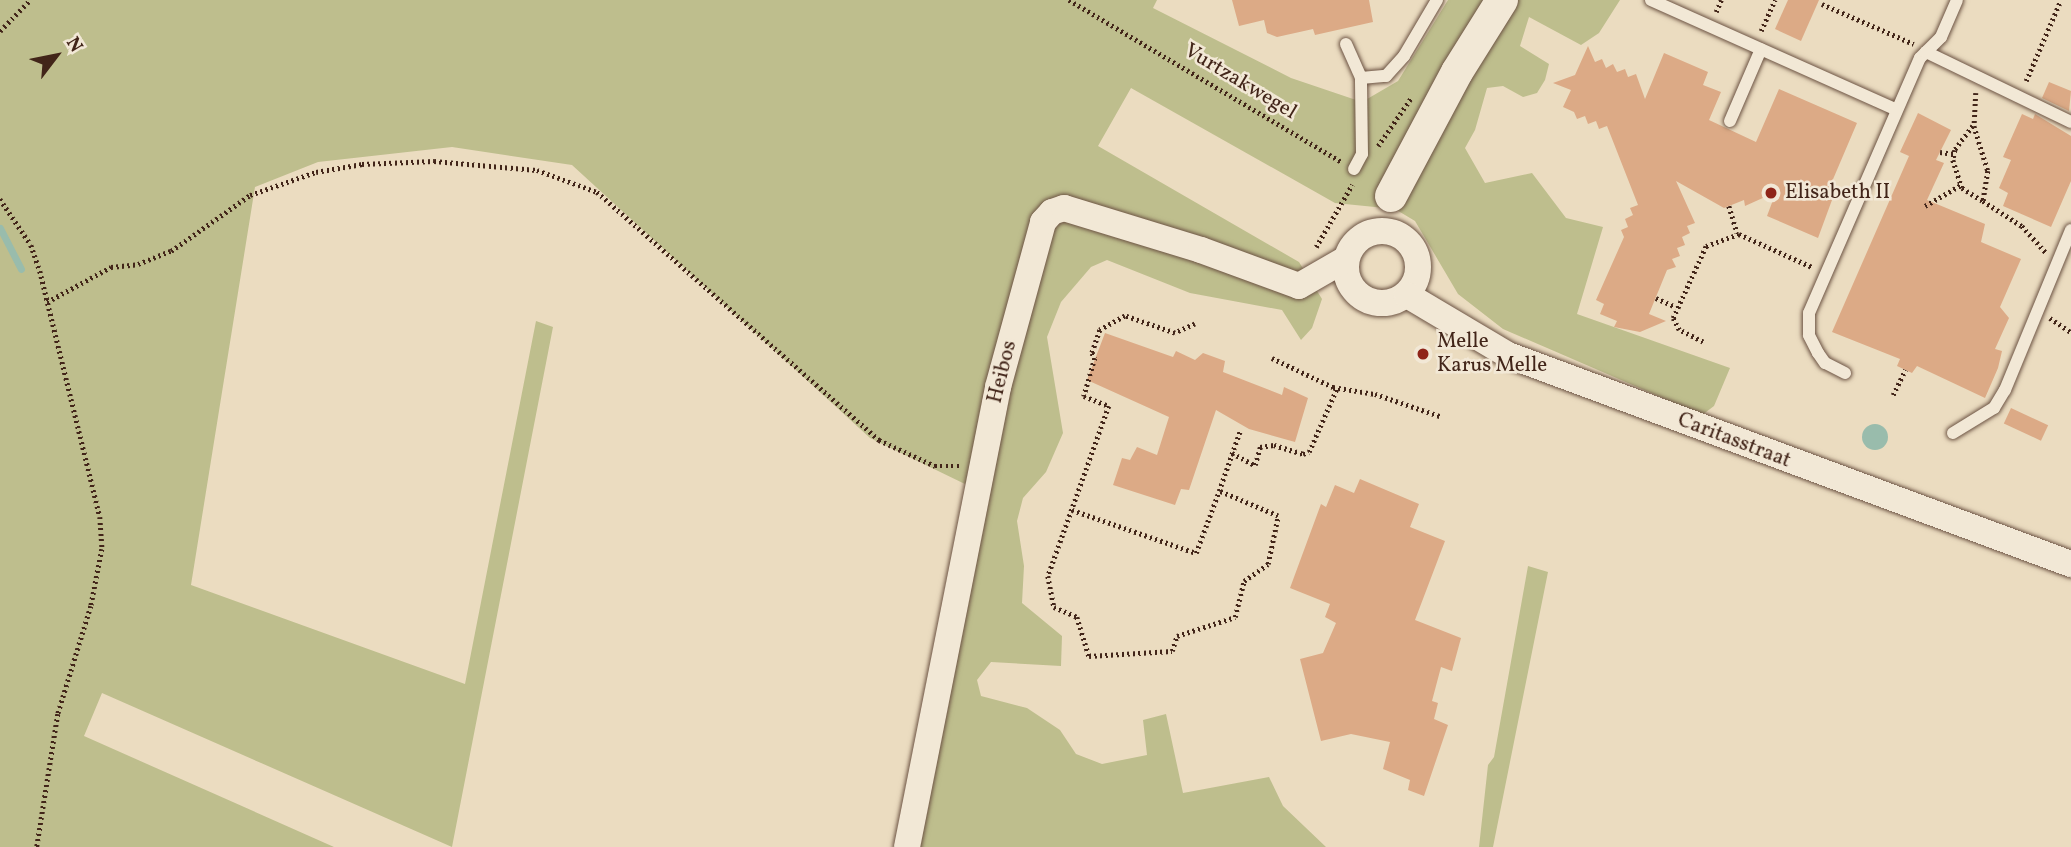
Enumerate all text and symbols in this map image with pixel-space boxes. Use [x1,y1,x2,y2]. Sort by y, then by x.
north arrow [21,21,91,91]
text: N [59,32,88,58]
street label: Vurtzakwegel [1179,39,1301,125]
place label: Elisabeth II [1785,180,1890,206]
marker: Elisabeth II [1763,185,1779,201]
place label: Melle Karus Melle [1437,329,1547,379]
street label: Heibos [983,338,1023,406]
marker: Melle Karus Melle [1415,346,1431,362]
street label: Caritasstraat [1674,408,1794,474]

